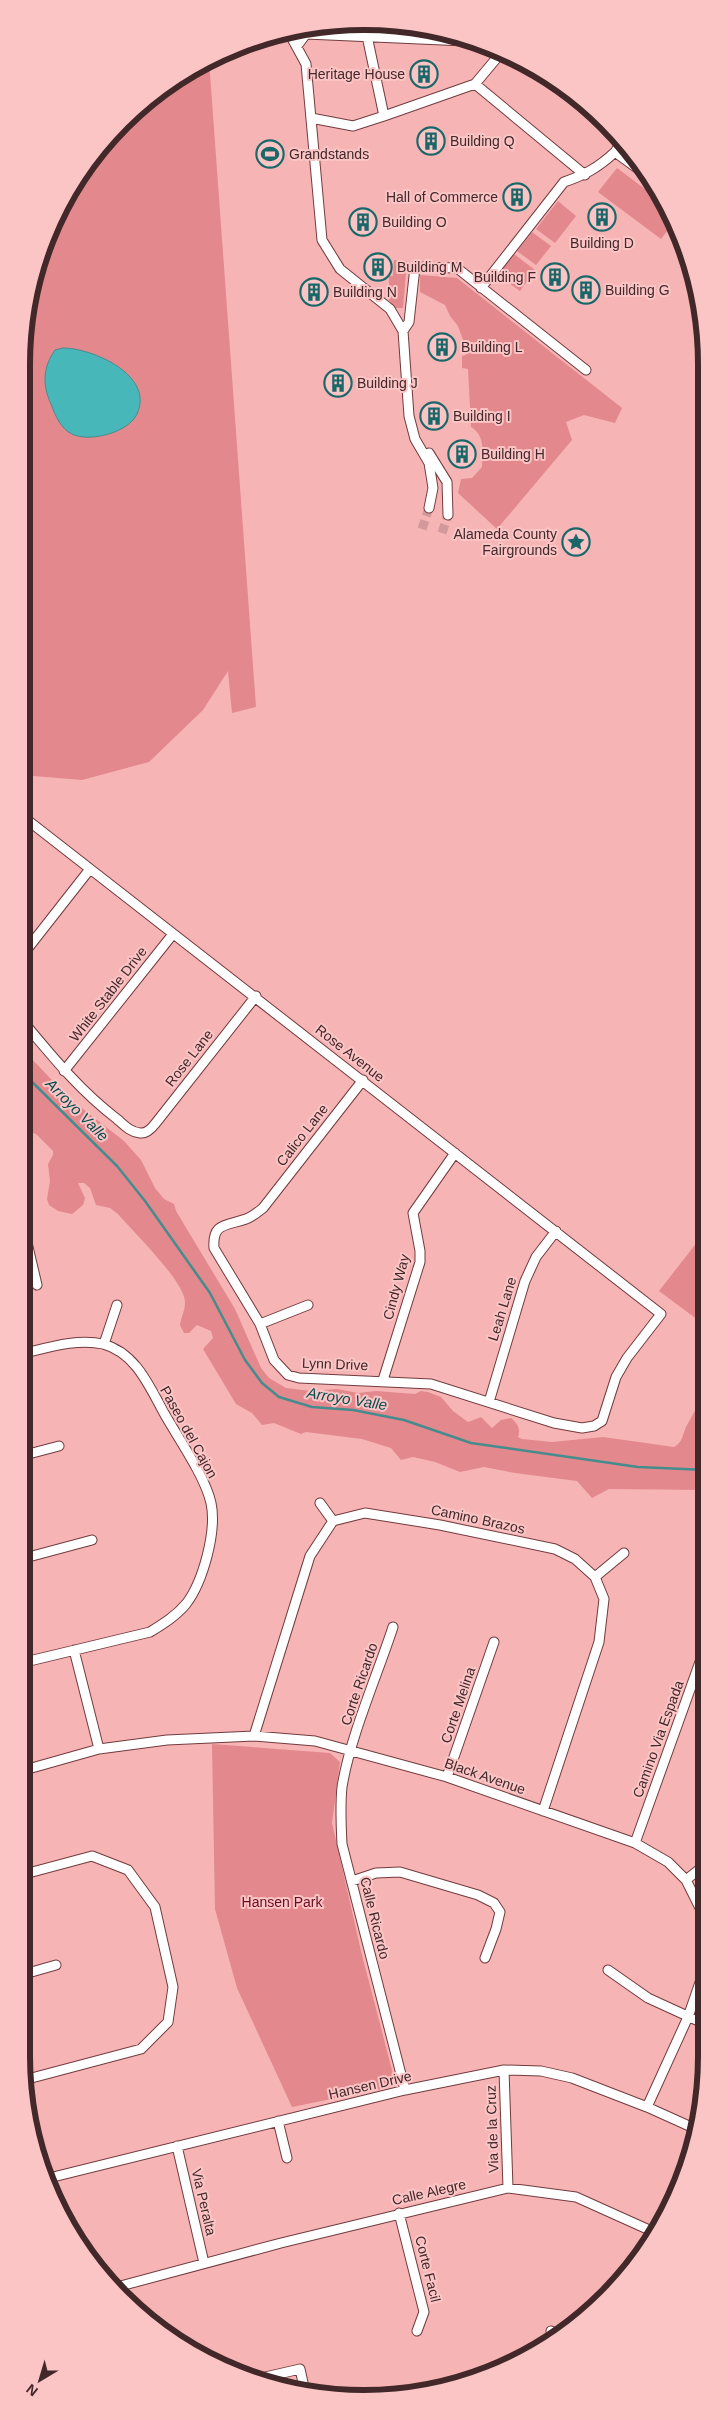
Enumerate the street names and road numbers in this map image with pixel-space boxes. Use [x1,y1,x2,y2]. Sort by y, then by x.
street label: White Stable Drive [66,943,150,1045]
street label: Rose Avenue [312,1021,388,1085]
street label: Rose Lane [162,1026,216,1090]
street label: Calico Lane [273,1101,331,1169]
street label: Cindy Way [380,1252,412,1322]
street label: Leah Lane [485,1275,519,1343]
street label: Lynn Drive [302,1355,369,1373]
street label: Paseo del Cajon [157,1383,221,1481]
street label: Camino Brazos [430,1501,526,1537]
street label: Corte Ricardo [337,1640,381,1727]
street label: Corte Melina [438,1665,479,1745]
street label: Camino Via Espada [629,1678,687,1800]
street label: Black Avenue [442,1755,528,1797]
street label: Calle Ricardo [357,1875,393,1961]
street label: Hansen Drive [327,2068,413,2102]
street label: Via de la Cruz [482,2085,502,2173]
street label: Via Peralta [189,2167,220,2237]
street label: Calle Alegre [390,2176,468,2208]
street label: Corte Facil [412,2234,444,2304]

